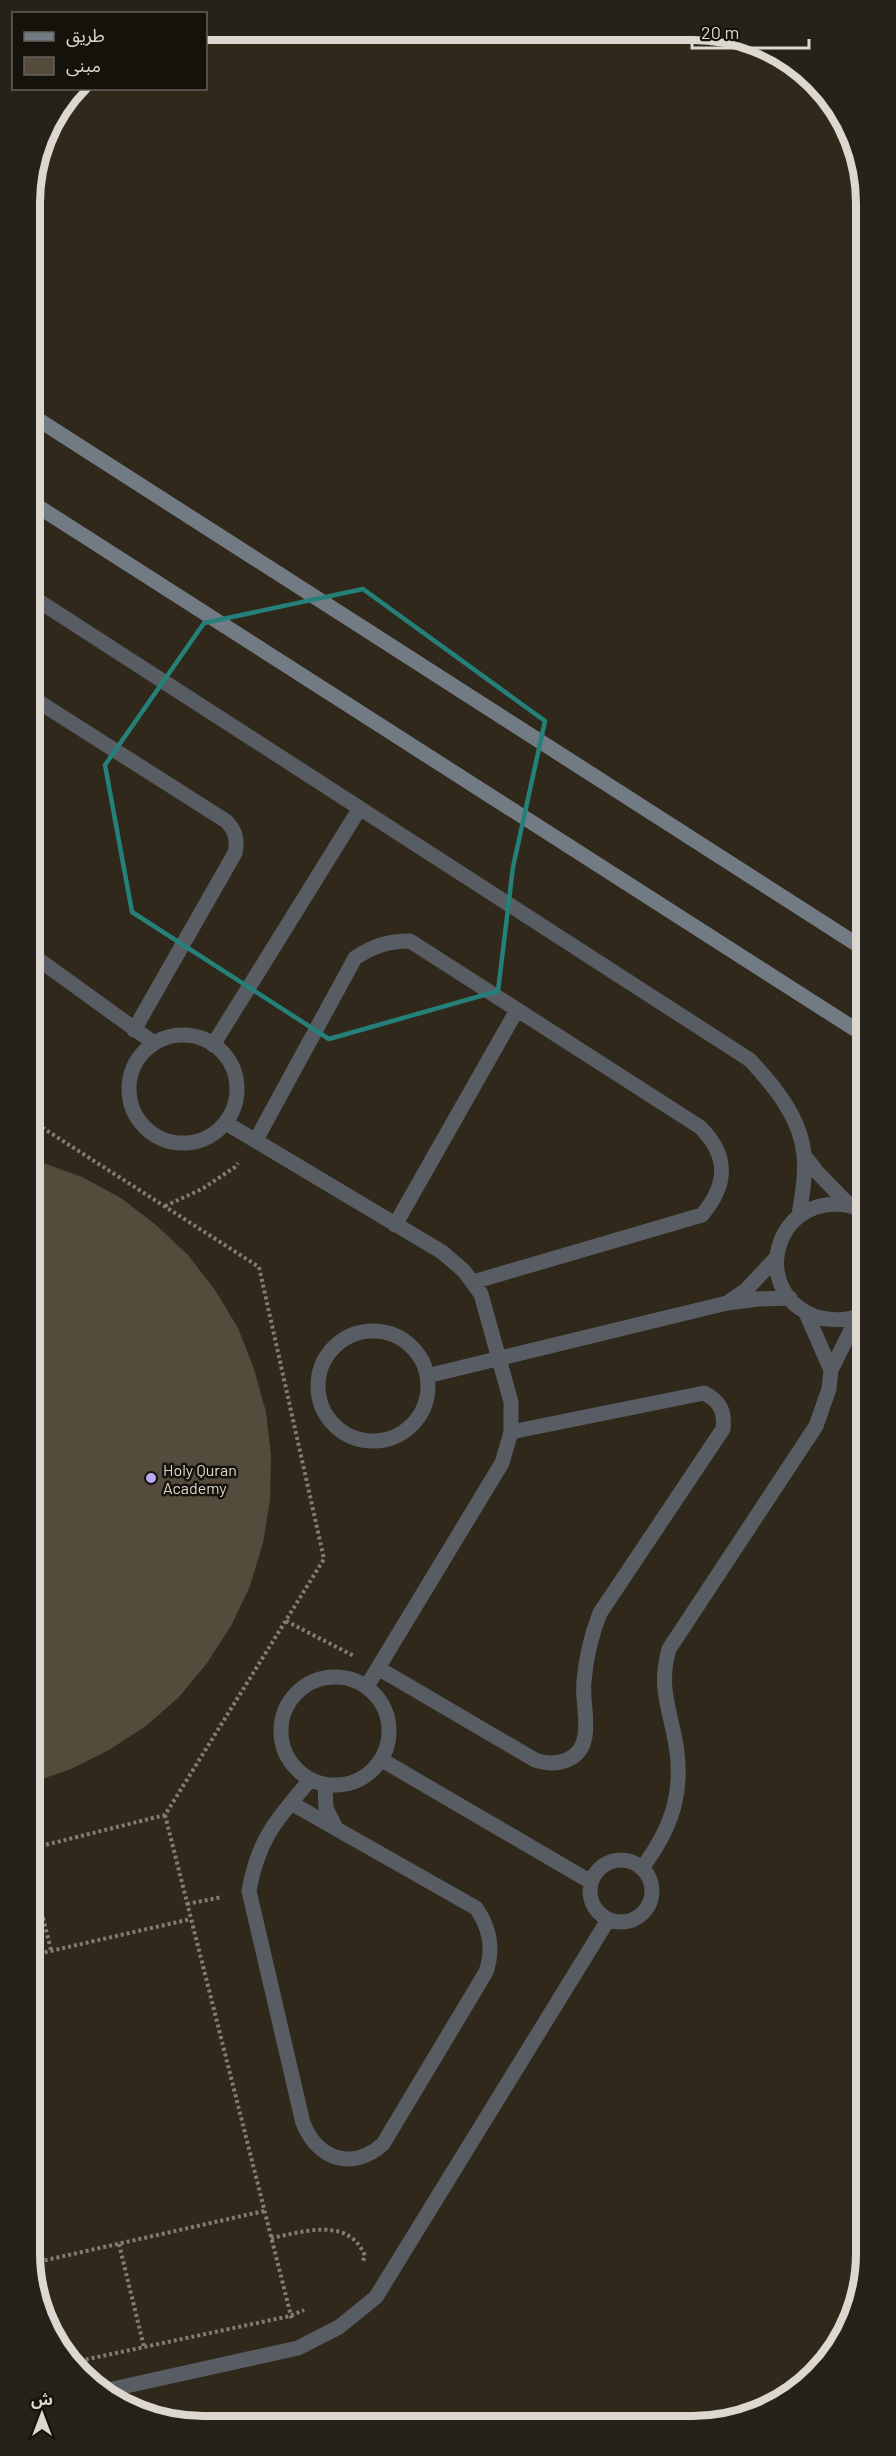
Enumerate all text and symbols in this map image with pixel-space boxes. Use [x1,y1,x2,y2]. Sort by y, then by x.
legend [12,12,207,90]
scale bar [692,12,809,50]
text: 20 m [701,21,739,43]
text: طريق [66,24,105,47]
text: مبنى [66,54,101,77]
place label: Holy Quran Academy [163,1460,237,1497]
marker: Holy Quran Academy [144,1471,158,1485]
north arrow [12,2384,72,2444]
text: ش [31,2389,53,2409]

